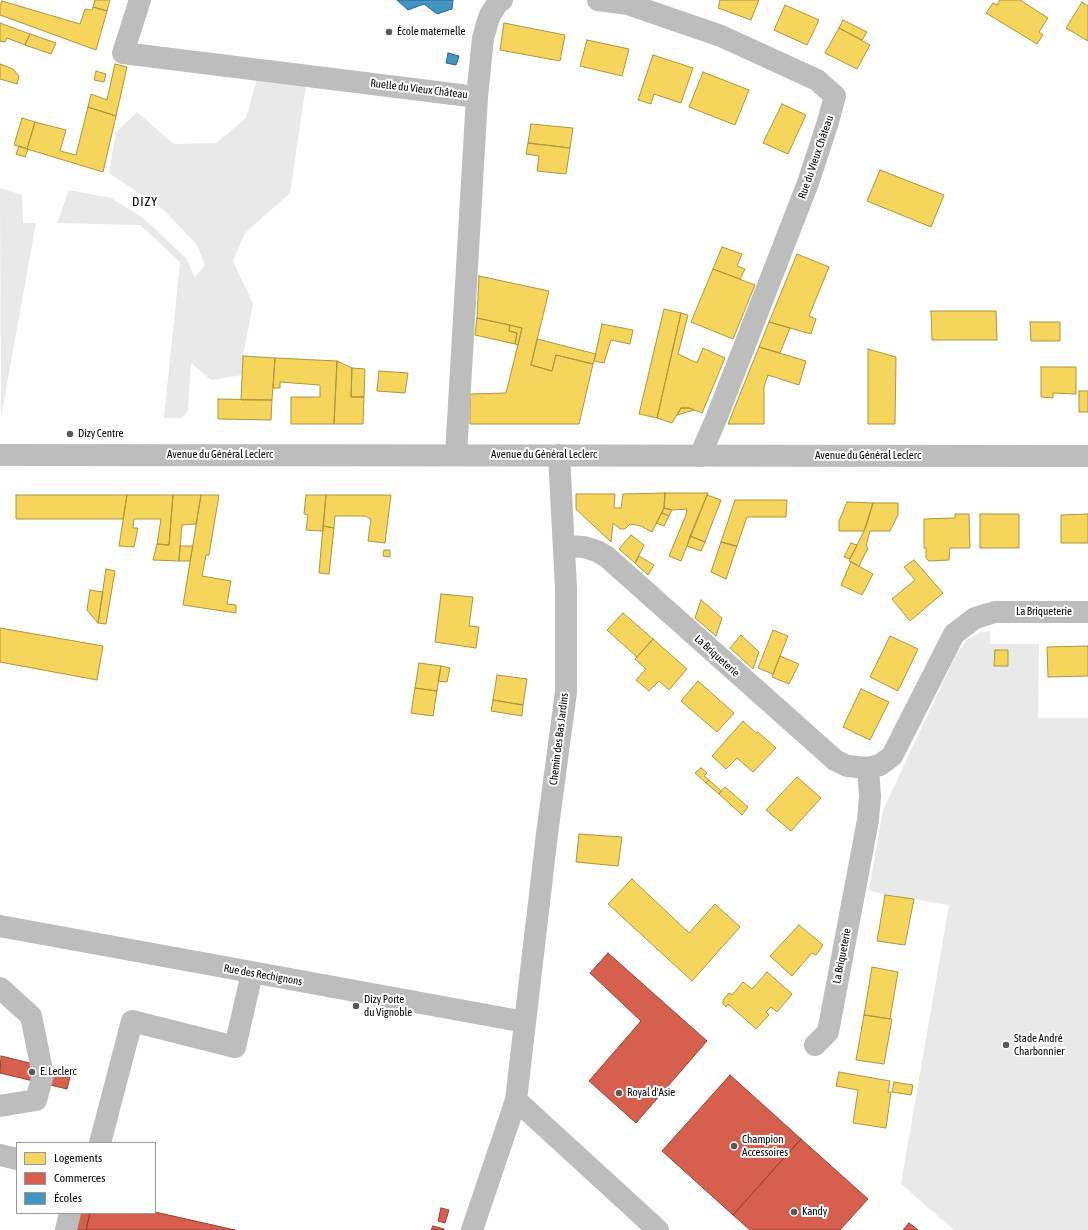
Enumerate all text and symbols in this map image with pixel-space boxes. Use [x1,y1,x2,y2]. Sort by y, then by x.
place label: École maternelle [397,25,466,39]
marker: École maternelle [384,27,394,37]
street label: Ruelle du Vieux Château [370,76,468,102]
street label: Rue du Vieux Château [796,114,836,200]
district label: DIZY [132,194,158,210]
place label: Dizy Centre [78,427,123,441]
marker: Dizy Centre [65,429,75,439]
street label: Avenue du Général Leclerc [167,448,273,462]
street label: Avenue du Général Leclerc [491,448,597,462]
street label: Avenue du Général Leclerc [815,449,921,463]
street label: La Briqueterie [1016,605,1072,619]
street label: La Briqueterie [692,632,742,680]
street label: Chemin des Bas Jardins [547,692,571,786]
street label: La Briqueterie [830,927,854,985]
street label: Rue des Rechignons [223,962,303,988]
place label: Dizy Porte du Vignoble [364,993,412,1019]
marker: Dizy Porte du Vignoble [351,1001,361,1011]
place label: Stade André Charbonnier [1014,1032,1064,1058]
marker: Stade André Charbonnier [1001,1040,1011,1050]
place label: E. Leclerc [40,1065,77,1079]
marker: E. Leclerc [27,1067,37,1077]
place label: Royal d'Asie [627,1086,675,1100]
marker: Royal d'Asie [614,1088,624,1098]
place label: Champion Accessoires [742,1133,788,1159]
marker: Champion Accessoires [729,1141,739,1151]
legend [16,1142,156,1214]
text: Logements [54,1151,102,1165]
text: Commerces [54,1171,105,1185]
text: Écoles [54,1191,82,1205]
place label: Kandy [802,1205,827,1219]
marker: Kandy [789,1207,799,1217]

